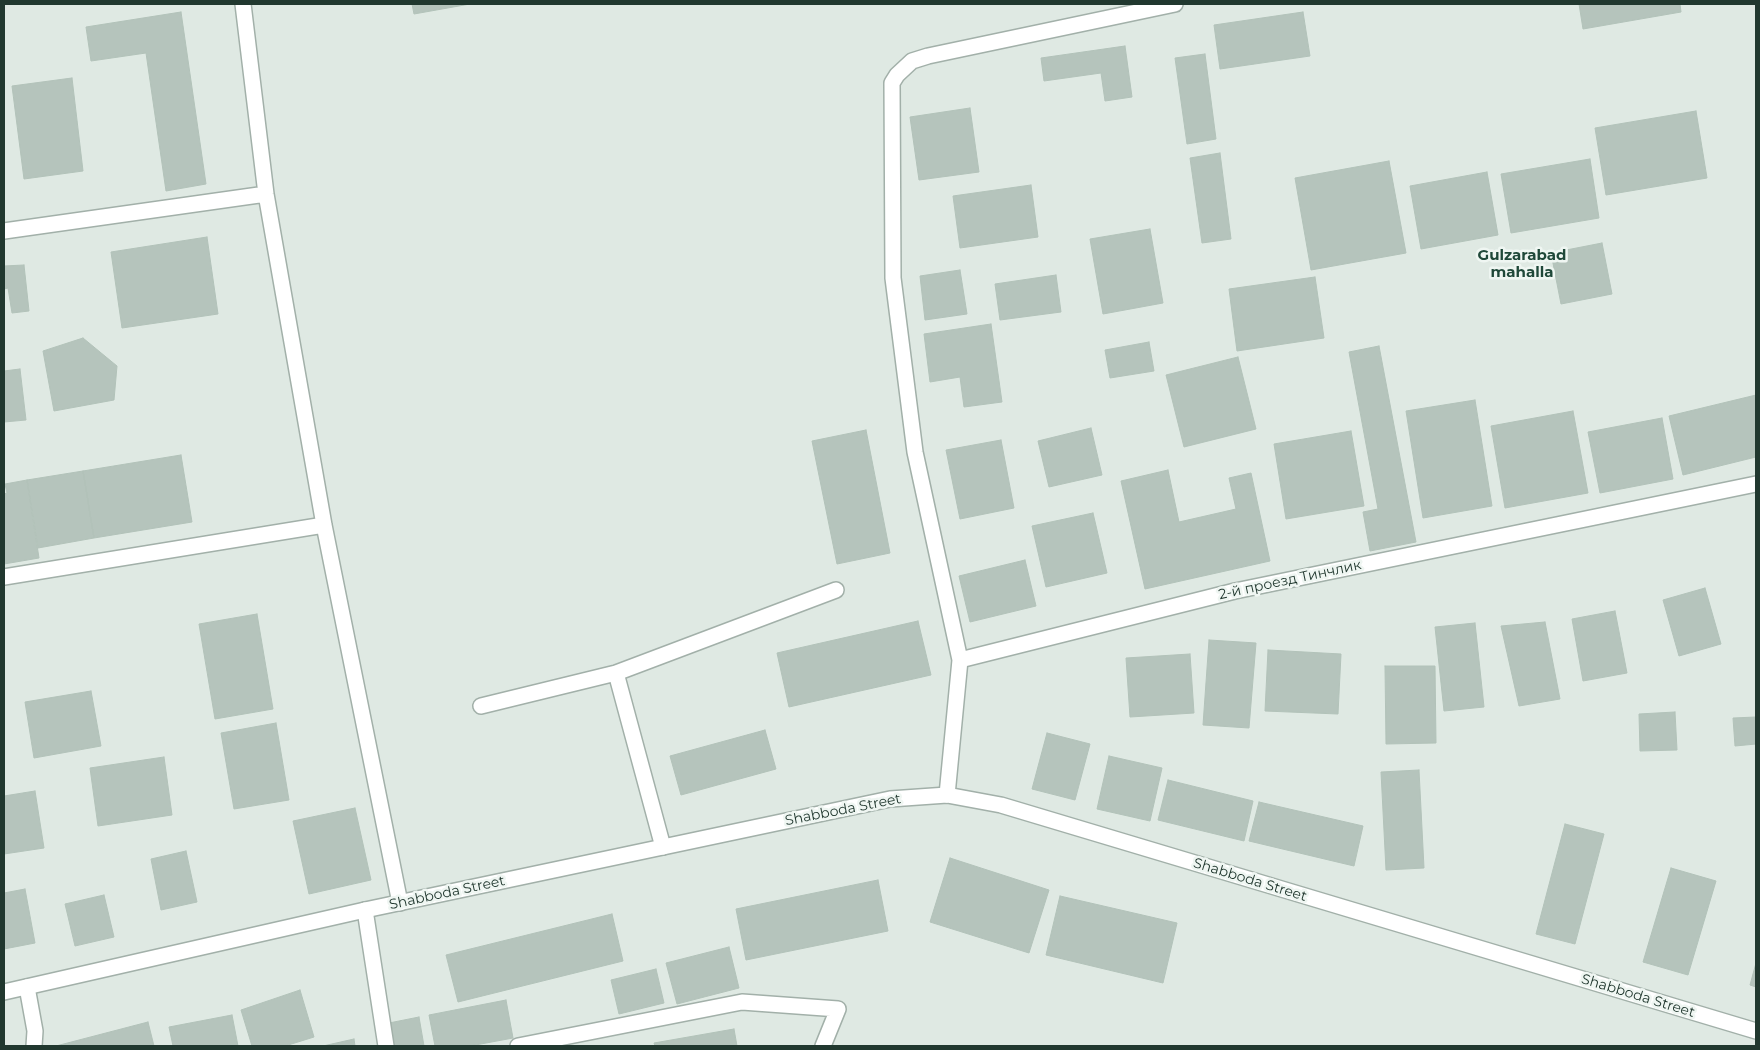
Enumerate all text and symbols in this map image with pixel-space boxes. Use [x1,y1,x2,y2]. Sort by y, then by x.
district label: Gulzarabad mahalla [1478,247,1566,282]
street label: 2-й проезд Тинчлик [1217,557,1363,603]
street label: Shabboda Street [784,791,902,829]
street label: Shabboda Street [1191,855,1309,905]
street label: Shabboda Street [388,873,506,913]
street label: Shabboda Street [1579,971,1697,1021]

